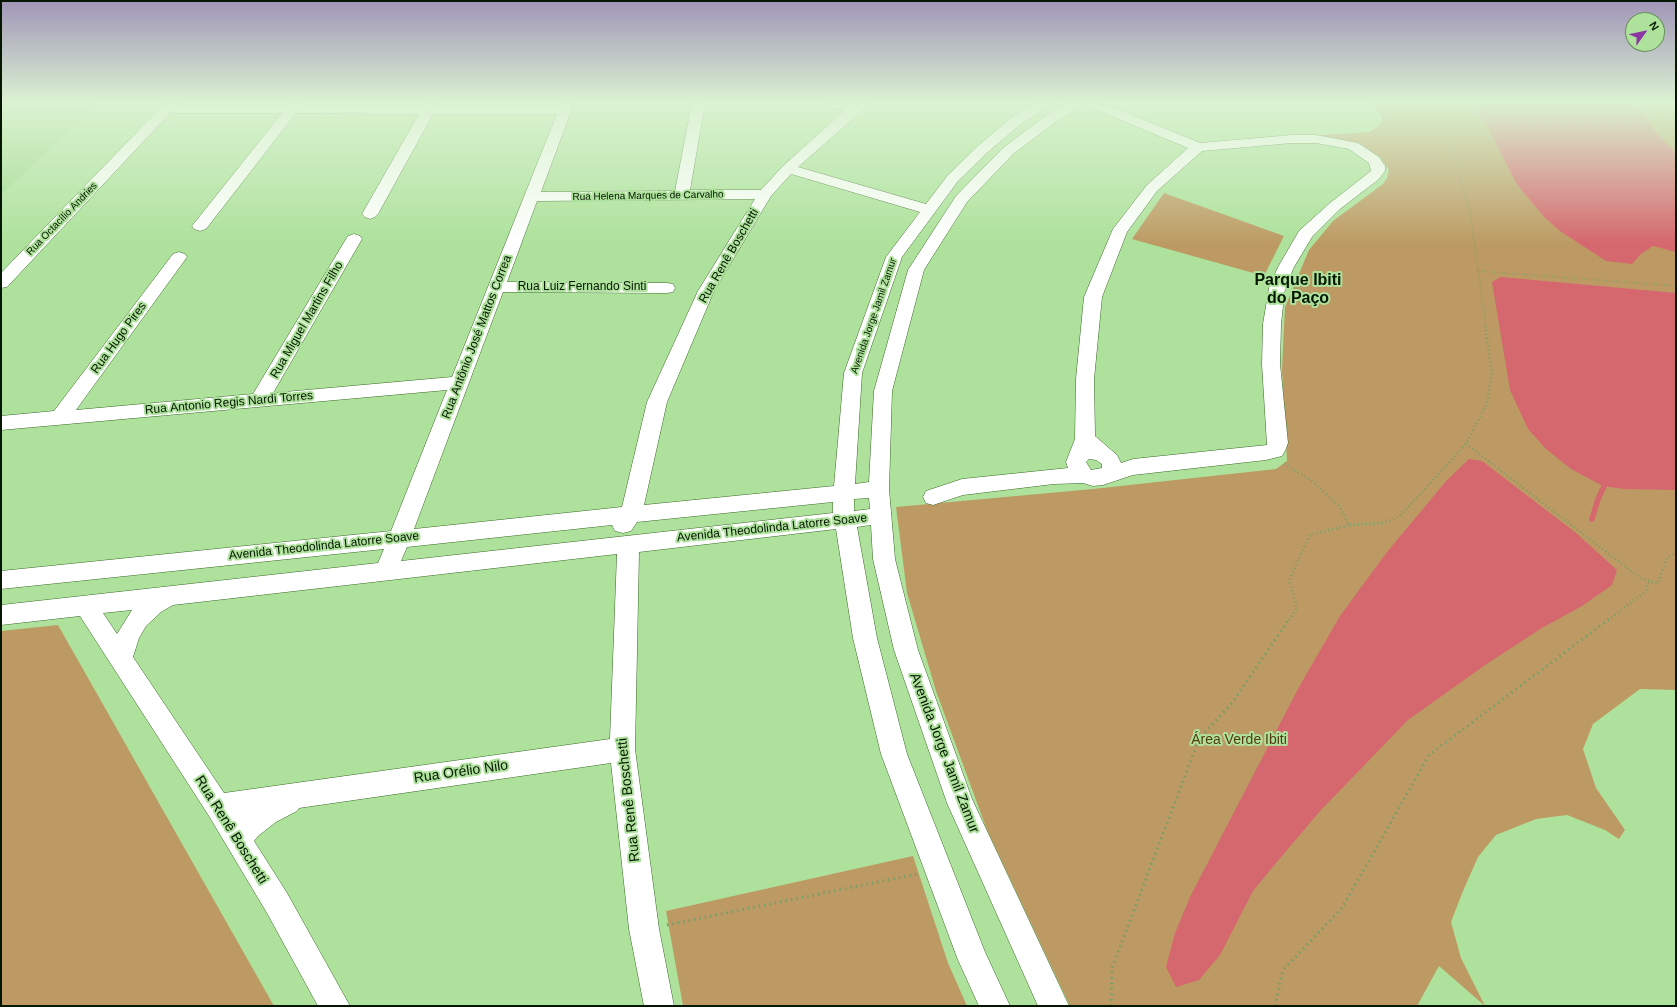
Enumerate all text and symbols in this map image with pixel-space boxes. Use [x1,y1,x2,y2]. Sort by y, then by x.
north arrow [1625,12,1665,52]
text: N [1647,19,1661,33]
street label: Rua Octacílio Andries [24,180,100,258]
street label: Rua Helena Marques de Carvalho [572,189,724,203]
street label: Rua Renê Boschetti [696,206,762,306]
street label: Rua Antônio José Mattos Correa [439,253,515,421]
street label: Avenida Jorge Jamil Zamur [849,257,899,375]
street label: Rua Miguel Martins Filho [268,259,346,381]
district label: Parque Ibiti do Paço [1254,271,1342,309]
street label: Rua Luiz Fernando Sinti [518,280,646,294]
street label: Rua Hugo Pires [88,300,150,376]
street label: Rua Antonio Regis Nardi Torres [144,388,314,418]
street label: Avenida Theodolinda Latorre Soave [676,511,868,545]
street label: Avenida Theodolinda Latorre Soave [228,529,420,563]
street label: Avenida Jorge Jamil Zamur [906,671,982,835]
park label: Área Verde Ibiti [1191,732,1287,748]
street label: Rua Renê Boschetti [614,737,644,863]
street label: Rua Orélio Nilo [413,757,509,787]
street label: Rua Renê Boschetti [191,773,271,887]

